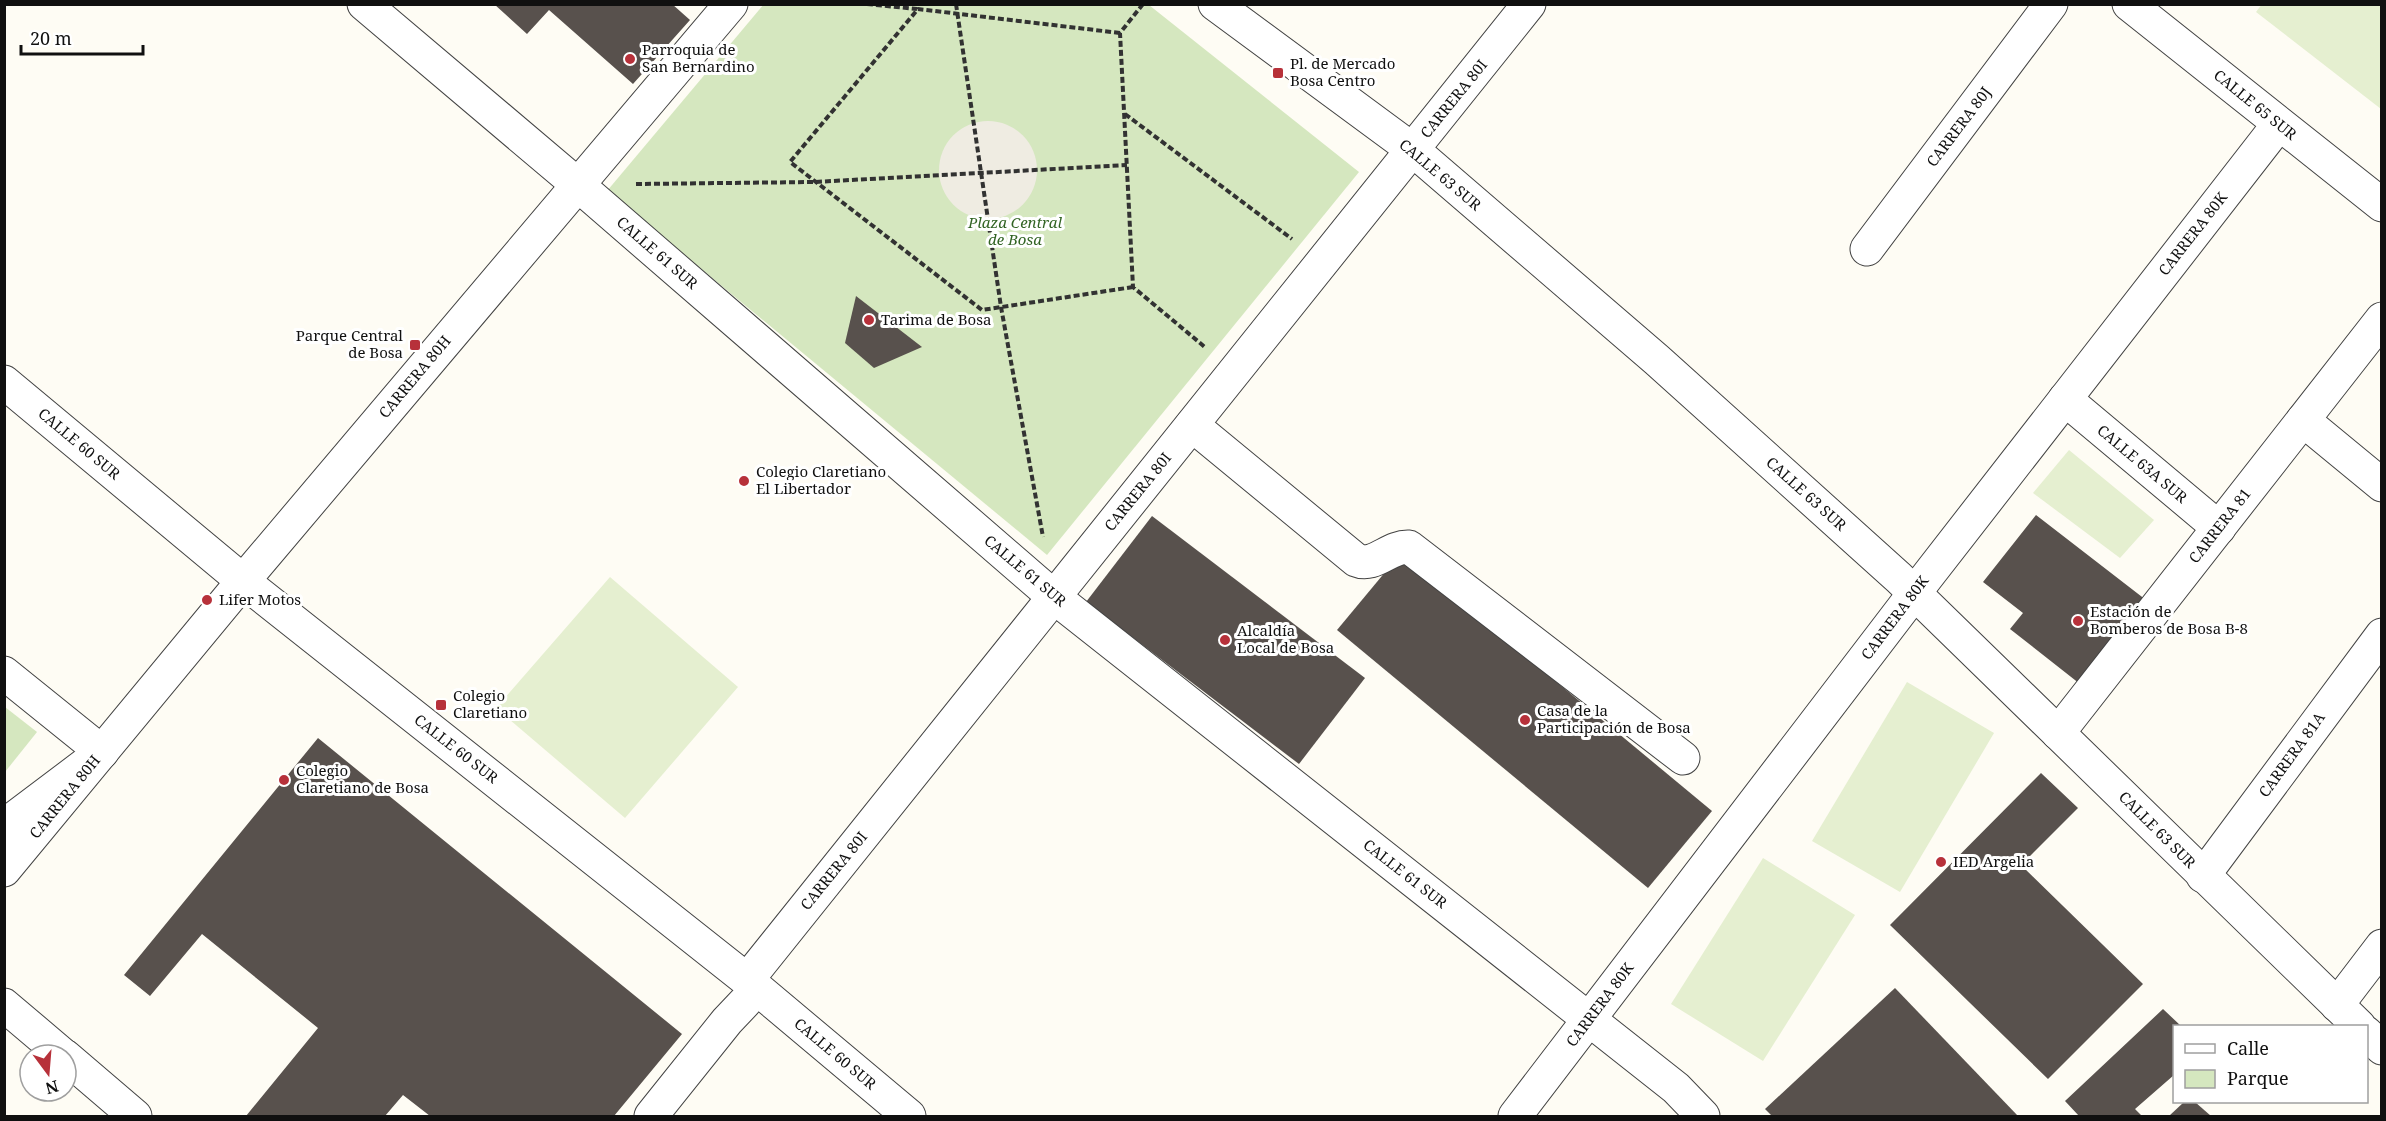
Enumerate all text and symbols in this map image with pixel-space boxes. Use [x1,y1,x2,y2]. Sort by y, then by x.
scale bar [21,18,142,56]
text: 20 m [30,26,72,50]
place label: Parroquia de San Bernardino [642,39,755,76]
marker: Parroquia de San Bernardino [623,52,637,66]
place label: Pl. de Mercado Bosa Centro [1290,53,1395,90]
street label: CARRERA 80I [1415,55,1491,142]
street label: CALLE 65 SUR [2210,65,2301,144]
marker: Pl. de Mercado Bosa Centro [1271,66,1285,80]
street label: CARRERA 80J [1922,82,1995,170]
street label: CALLE 63 SUR [1395,134,1486,215]
street label: CARRERA 80K [2153,187,2231,279]
street label: CALLE 61 SUR [613,212,703,293]
park label: Plaza Central de Bosa [967,212,1062,249]
place label: Tarima de Bosa [881,309,991,329]
marker: Tarima de Bosa [862,313,876,327]
place label: Parque Central de Bosa [296,325,403,362]
street label: CARRERA 80H [374,331,455,422]
marker: Parque Central de Bosa [408,338,422,352]
street label: CALLE 60 SUR [34,403,125,484]
street label: CALLE 63A SUR [2093,420,2192,507]
street label: CARRERA 80I [1099,448,1175,535]
street label: CALLE 63 SUR [1762,452,1851,535]
place label: Colegio Claretiano El Libertador [756,461,886,498]
marker: Colegio Claretiano El Libertador [737,474,751,488]
street label: CARRERA 81 [2184,484,2255,567]
street label: CALLE 61 SUR [980,530,1071,611]
street label: CARRERA 80K [1856,571,1933,664]
place label: Lifer Motos [219,589,301,609]
marker: Lifer Motos [200,593,214,607]
place label: Estación de Bomberos de Bosa B-8 [2090,601,2248,638]
marker: Estación de Bomberos de Bosa B-8 [2071,614,2085,628]
place label: Alcaldía Local de Bosa [1237,620,1334,657]
marker: Alcaldía Local de Bosa [1218,633,1232,647]
place label: Colegio Claretiano [453,685,527,722]
marker: Colegio Claretiano [434,698,448,712]
place label: Casa de la Participación de Bosa [1537,700,1691,737]
street label: CARRERA 81A [2254,708,2329,801]
street label: CALLE 60 SUR [411,709,503,787]
marker: Casa de la Participación de Bosa [1518,713,1532,727]
street label: CARRERA 80H [24,750,104,842]
place label: Colegio Claretiano de Bosa [296,760,429,797]
marker: Colegio Claretiano de Bosa [277,773,291,787]
street label: CALLE 63 SUR [2115,786,2201,872]
street label: CARRERA 80I [795,827,871,914]
street label: CALLE 61 SUR [1360,834,1452,912]
place label: IED Argelia [1953,851,2034,871]
marker: IED Argelia [1934,855,1948,869]
street label: CARRERA 80K [1561,958,1638,1051]
street label: CALLE 60 SUR [790,1013,881,1094]
legend [2173,1025,2368,1103]
text: Calle [2227,1036,2269,1060]
north arrow [18,1043,78,1103]
text: Parque [2227,1066,2289,1090]
text: N [43,1075,61,1100]

